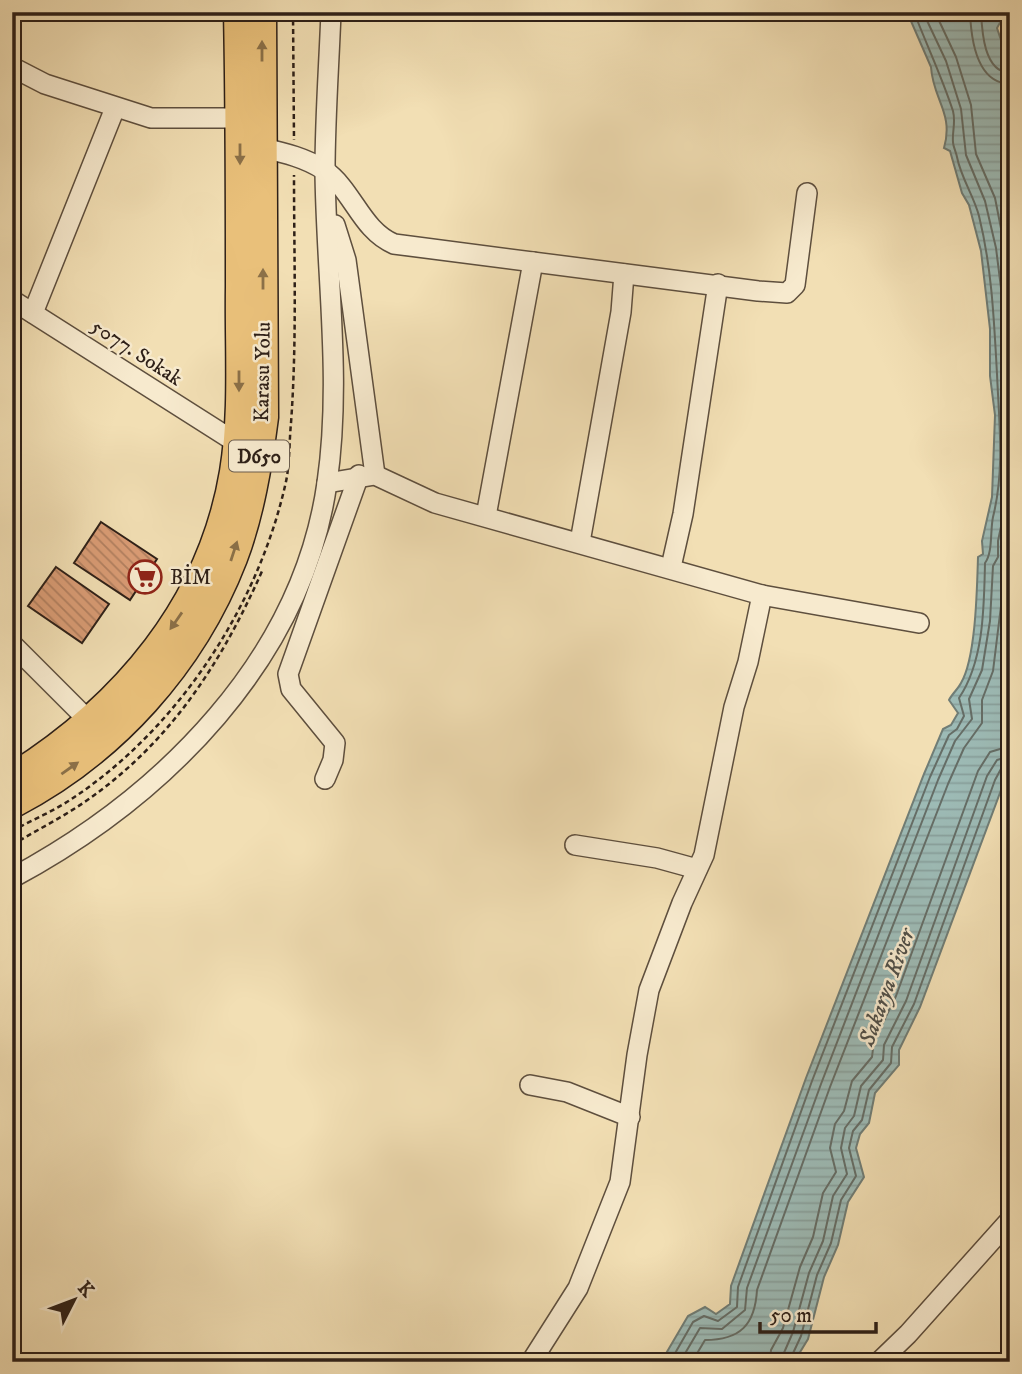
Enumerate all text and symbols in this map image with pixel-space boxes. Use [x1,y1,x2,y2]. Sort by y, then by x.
one-way arrow [257,40,268,62]
one-way arrow [234,143,246,165]
one-way arrow [257,267,269,289]
street label: 5077. Sokak [86,314,188,392]
street label: Karasu Yolu [249,322,277,422]
one-way arrow [233,371,245,393]
road number: D650 [229,440,289,471]
one-way arrow [230,541,240,562]
supermarket icon: BİM [126,558,164,596]
place label: BİM [170,564,211,591]
one-way arrow [169,612,183,630]
one-way arrow [61,762,79,776]
water label: Sakarya River [852,923,923,1051]
north arrow [38,1266,108,1336]
text: K [73,1277,99,1303]
scale bar [760,1290,875,1334]
text: 50 m [770,1303,812,1329]

